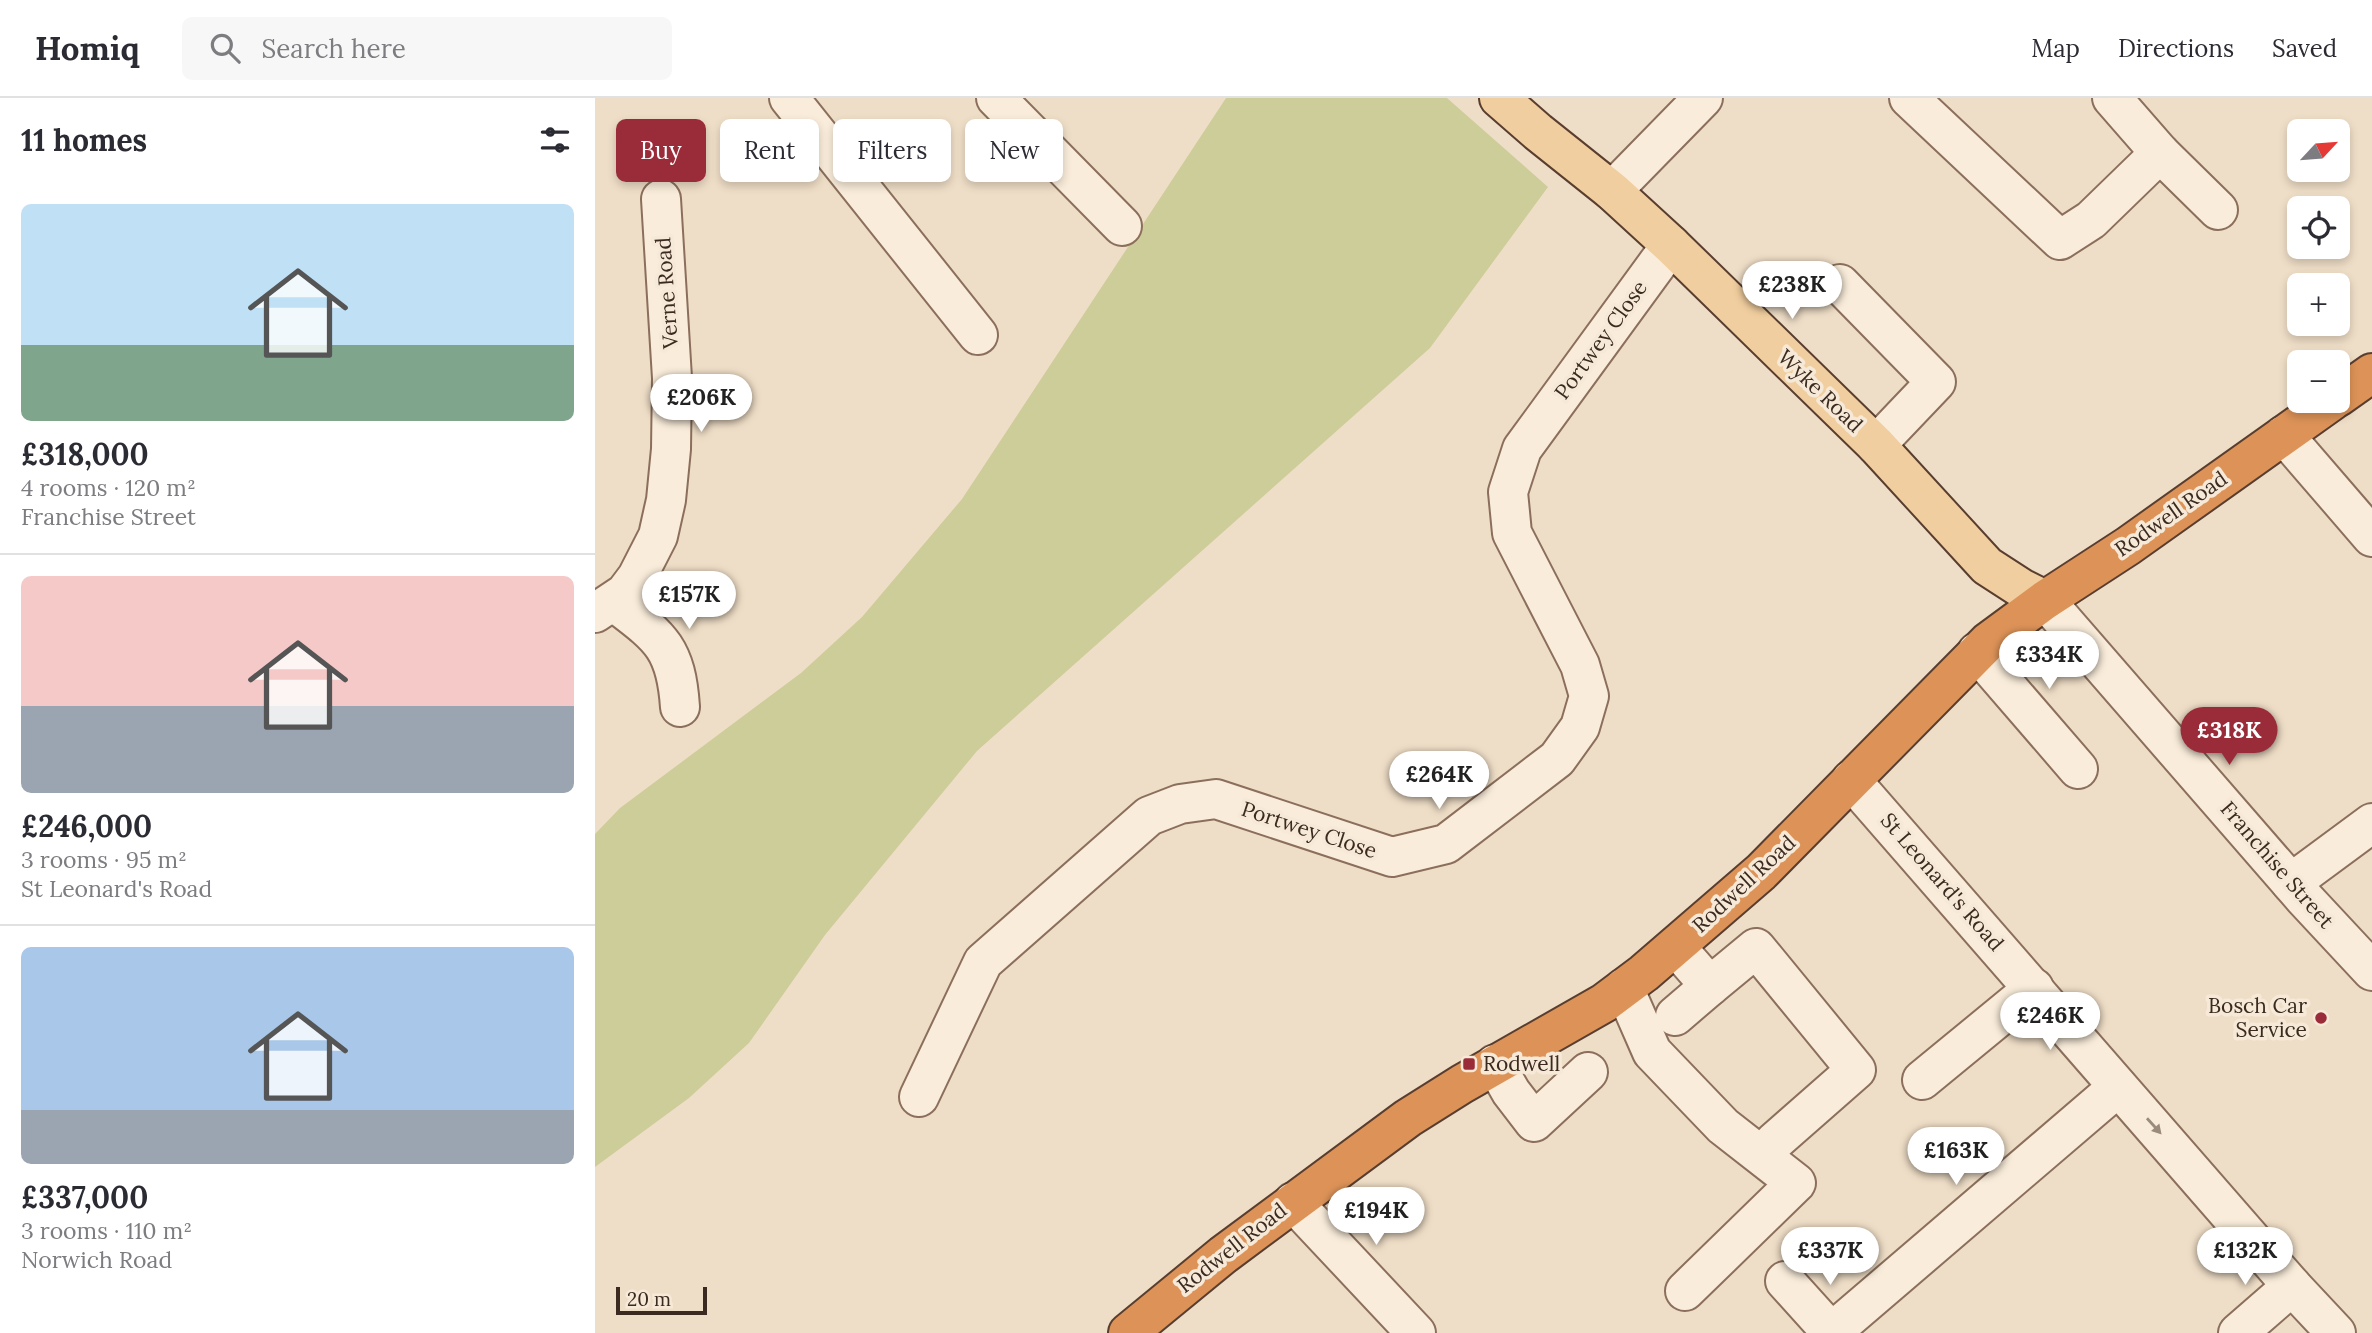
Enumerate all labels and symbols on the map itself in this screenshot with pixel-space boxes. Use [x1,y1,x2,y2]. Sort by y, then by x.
north arrow [2287,119,2350,182]
street label: Verne Road [649,236,684,351]
pin: £238K [1743,262,1841,321]
street label: Portwey Close [1548,275,1653,405]
street label: Wyke Road [1772,343,1869,438]
pin: £206K [652,374,750,434]
street label: Rodwell Road [2109,465,2232,562]
pin: £157K [640,572,738,631]
pin: £334K [2000,632,2098,691]
pin: £318K [2180,708,2278,767]
pin: £264K [1390,752,1488,811]
street label: Portwey Close [1238,795,1380,864]
street label: Franchise Street [2215,796,2341,934]
street label: St Leonard's Road [1875,807,2010,956]
street label: Rodwell Road [1686,829,1801,938]
pin: £246K [2001,992,2099,1052]
place label: Bosch Car Service [2208,992,2307,1043]
marker: Bosch Car Service [2313,1010,2329,1026]
place label: Rodwell [1483,1050,1560,1077]
marker: Rodwell [1461,1056,1477,1072]
one-way arrow [2146,1117,2162,1135]
pin: £163K [1907,1128,2005,1187]
pin: £194K [1327,1188,1425,1247]
street label: Rodwell Road [1172,1197,1292,1299]
pin: £337K [1781,1228,1879,1287]
pin: £132K [2196,1228,2294,1287]
scale bar [616,1284,707,1316]

